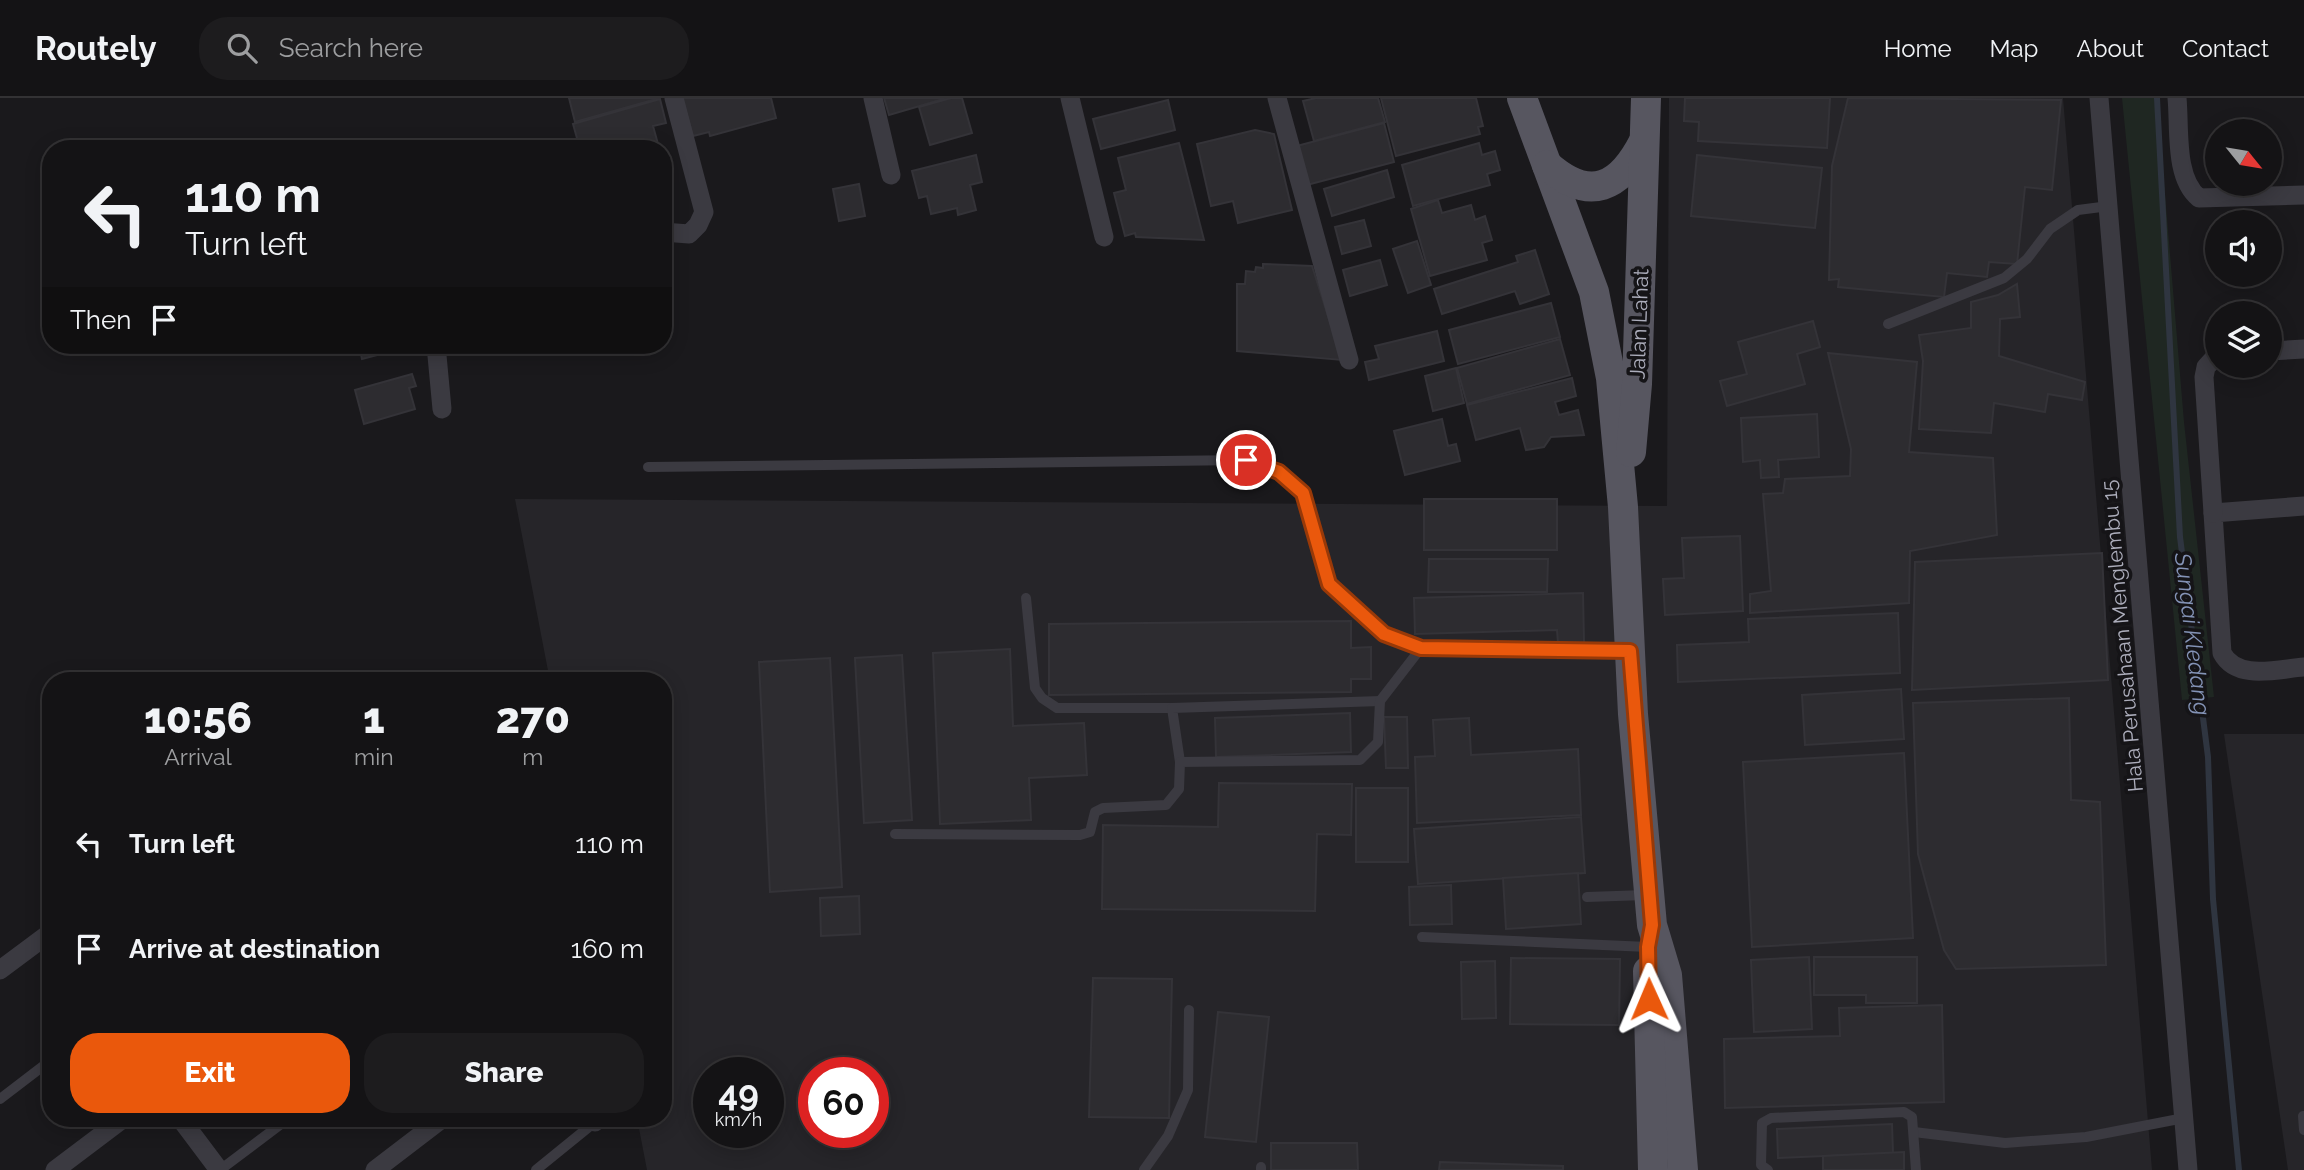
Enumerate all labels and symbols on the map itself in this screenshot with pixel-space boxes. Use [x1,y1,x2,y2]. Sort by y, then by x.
north arrow [2205,119,2282,196]
street label: Jalan Lahat [1625,268,1653,380]
pin [1216,430,1276,490]
street label: Hala Perusahaan Menglembu 15 [2096,479,2148,793]
water label: Sungai Kledang [2170,550,2216,717]
position arrow [1612,962,1686,1036]
speed limit sign: 60 [798,1057,889,1148]

